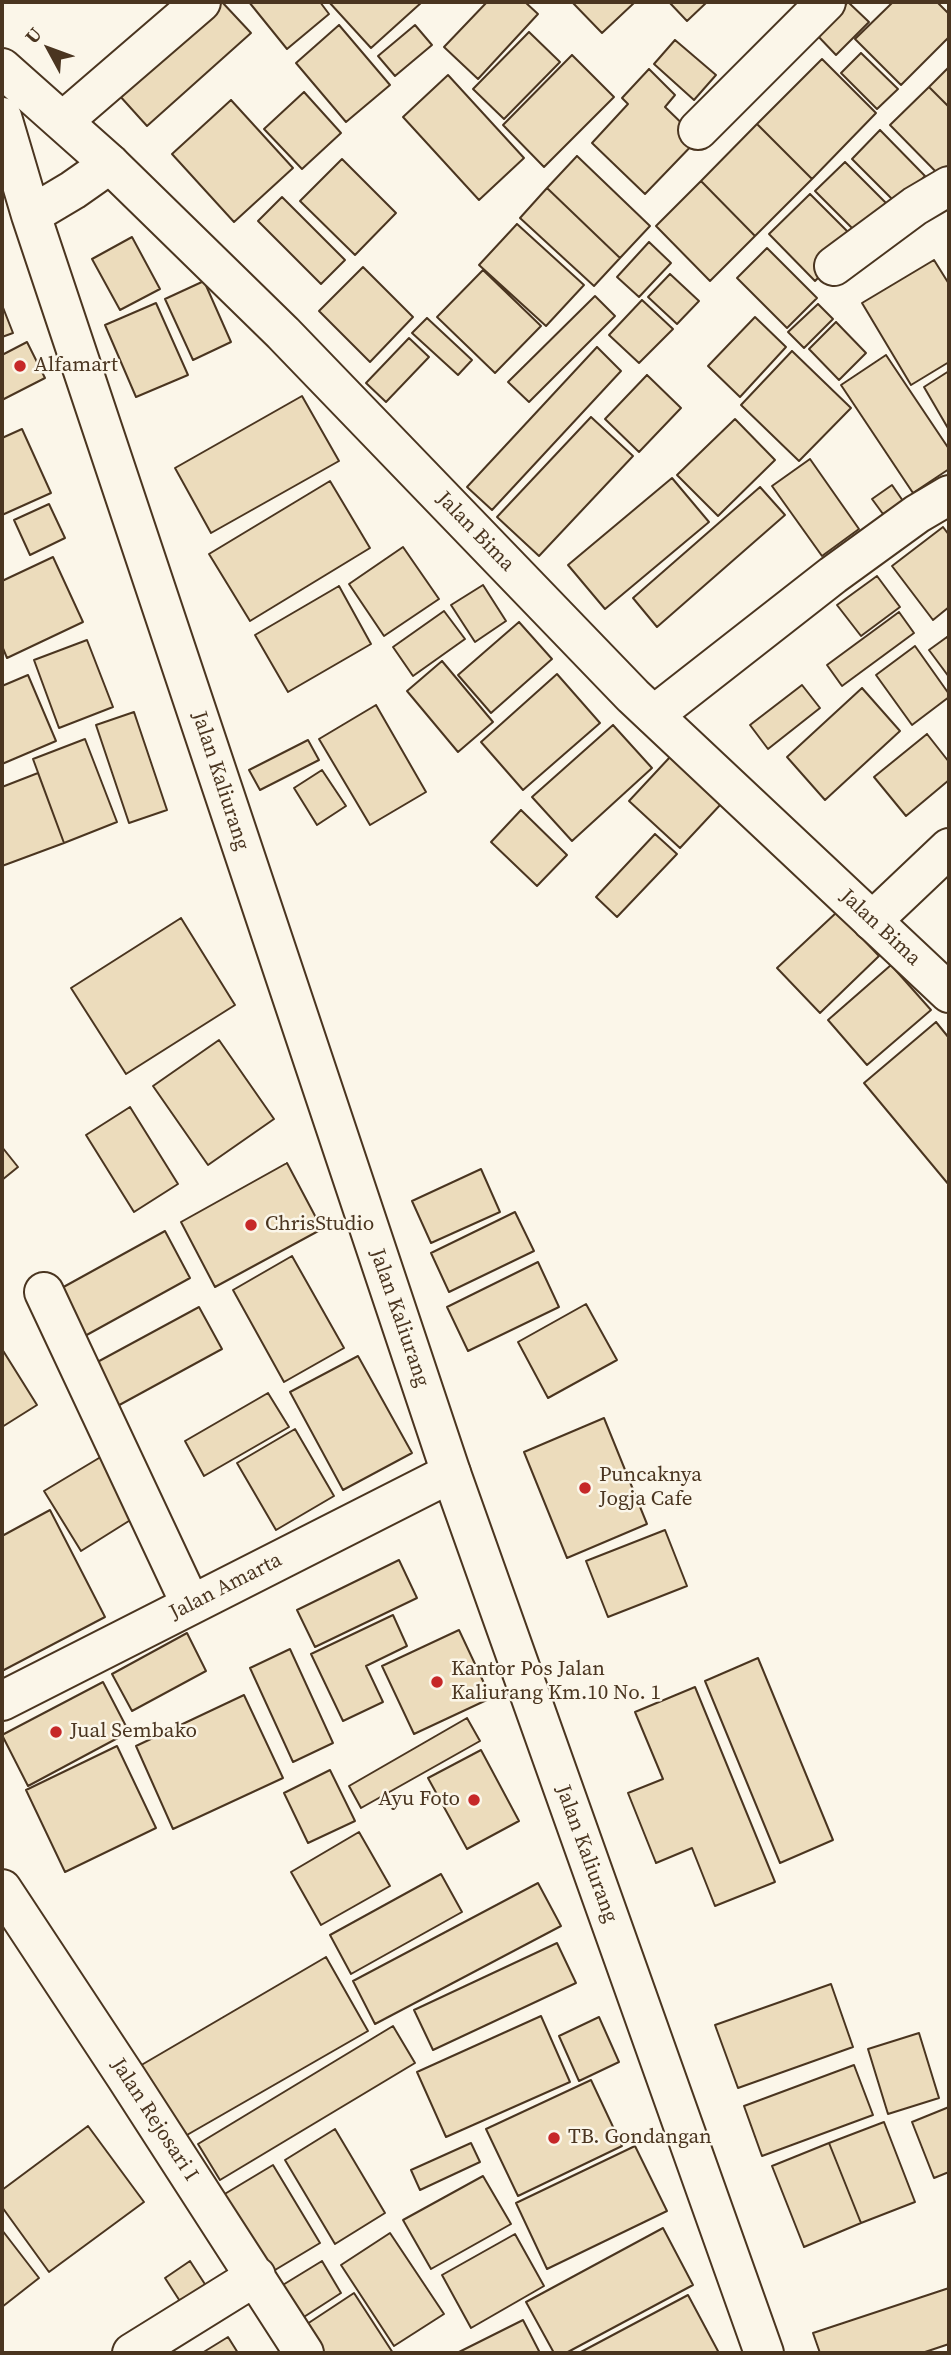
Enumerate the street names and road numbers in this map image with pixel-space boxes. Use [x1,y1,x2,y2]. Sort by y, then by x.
street label: Jalan Bima [431,487,519,577]
street label: Jalan Kaliurang [186,708,254,854]
street label: Jalan Bima [834,884,926,972]
street label: Jalan Kaliurang [364,1246,434,1390]
street label: Jalan Amarta [166,1548,286,1626]
street label: Jalan Kaliurang [549,1782,623,1926]
street label: Jalan Rejosari I [105,2054,203,2186]

